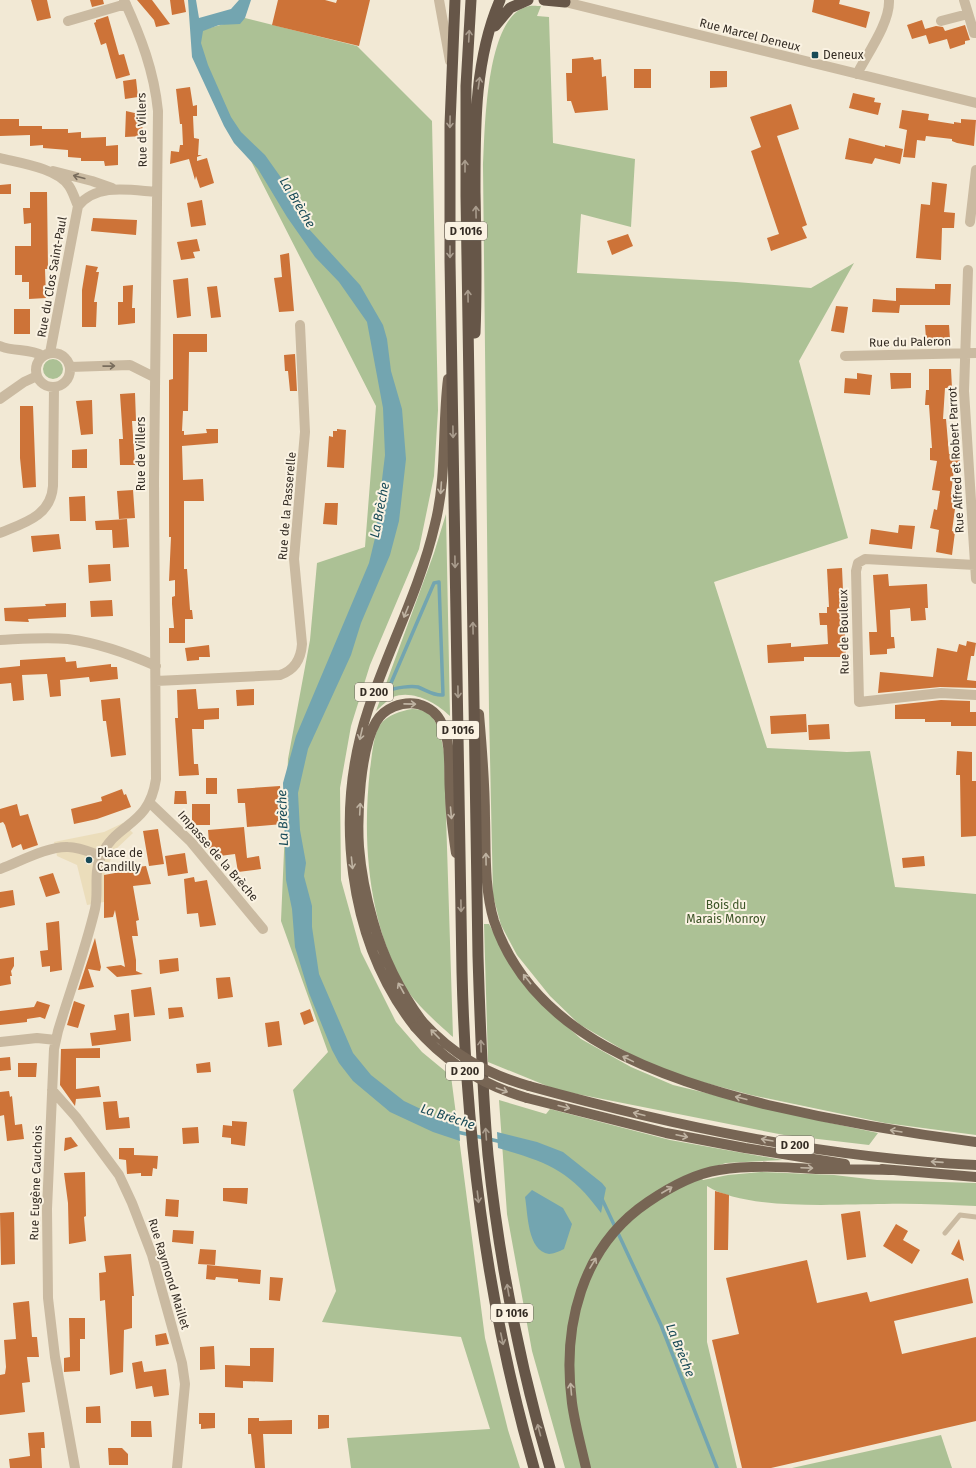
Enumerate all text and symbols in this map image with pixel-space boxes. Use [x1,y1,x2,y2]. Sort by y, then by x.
street label: Rue Marcel Deneux [698,16,802,54]
one-way arrow [465,30,472,43]
place label: Deneux [823,48,864,62]
marker: Deneux [810,50,820,60]
one-way arrow [475,77,483,90]
street label: Rue de Villers [134,92,150,167]
one-way arrow [446,115,454,128]
one-way arrow [462,160,469,173]
one-way arrow [73,173,86,180]
water label: La Brèche [277,174,319,230]
one-way arrow [472,206,480,219]
street label: Rue du Clos Saint-Paul [34,215,70,339]
road number: D 1016 [445,222,487,240]
one-way arrow [446,245,454,258]
one-way arrow [464,290,471,303]
street label: Rue du Paleron [869,334,951,350]
one-way arrow [102,362,115,370]
street label: Rue Alfred et Robert Parrot [945,386,967,534]
street label: Rue de Villers [134,416,148,491]
one-way arrow [449,425,457,438]
street label: Rue de la Passerelle [275,451,299,561]
water label: La Brèche [367,481,392,539]
one-way arrow [438,481,445,494]
one-way arrow [452,555,459,568]
street label: Rue de Bouleux [836,589,852,675]
one-way arrow [401,606,409,618]
one-way arrow [469,622,477,635]
road number: D 200 [355,683,393,701]
one-way arrow [454,685,461,698]
one-way arrow [403,700,416,708]
road number: D 1016 [437,721,479,739]
one-way arrow [357,728,365,741]
water label: La Brèche [274,789,291,846]
one-way arrow [356,803,363,816]
one-way arrow [447,806,454,819]
street label: Impasse de la Brèche [175,808,261,904]
place label: Place de Candilly [97,846,143,874]
one-way arrow [483,853,490,866]
marker: Place de Candilly [84,855,94,865]
one-way arrow [348,856,356,869]
park label: Bois du Marais Monroy [686,898,766,926]
one-way arrow [457,899,465,912]
one-way arrow [523,974,531,985]
one-way arrow [396,982,404,994]
one-way arrow [430,1029,440,1039]
one-way arrow [477,1040,485,1053]
one-way arrow [622,1055,634,1062]
road number: D 200 [446,1062,484,1080]
one-way arrow [495,1087,507,1095]
one-way arrow [735,1094,748,1101]
water label: La Brèche [419,1101,477,1132]
one-way arrow [558,1104,571,1111]
one-way arrow [633,1110,646,1118]
street label: Rue Eugène Cauchois [27,1125,45,1241]
one-way arrow [890,1127,903,1135]
one-way arrow [483,1128,490,1141]
one-way arrow [675,1132,688,1140]
one-way arrow [760,1136,773,1144]
road number: D 200 [776,1136,814,1154]
one-way arrow [931,1159,944,1166]
one-way arrow [800,1164,813,1172]
one-way arrow [661,1186,673,1194]
one-way arrow [474,1190,482,1203]
street label: Rue Raymond Maillet [145,1217,193,1332]
one-way arrow [589,1257,597,1269]
one-way arrow [504,1284,512,1297]
road number: D 1016 [491,1304,533,1322]
water label: La Brèche [663,1321,698,1379]
one-way arrow [498,1332,506,1345]
one-way arrow [567,1383,574,1396]
one-way arrow [535,1424,543,1437]

